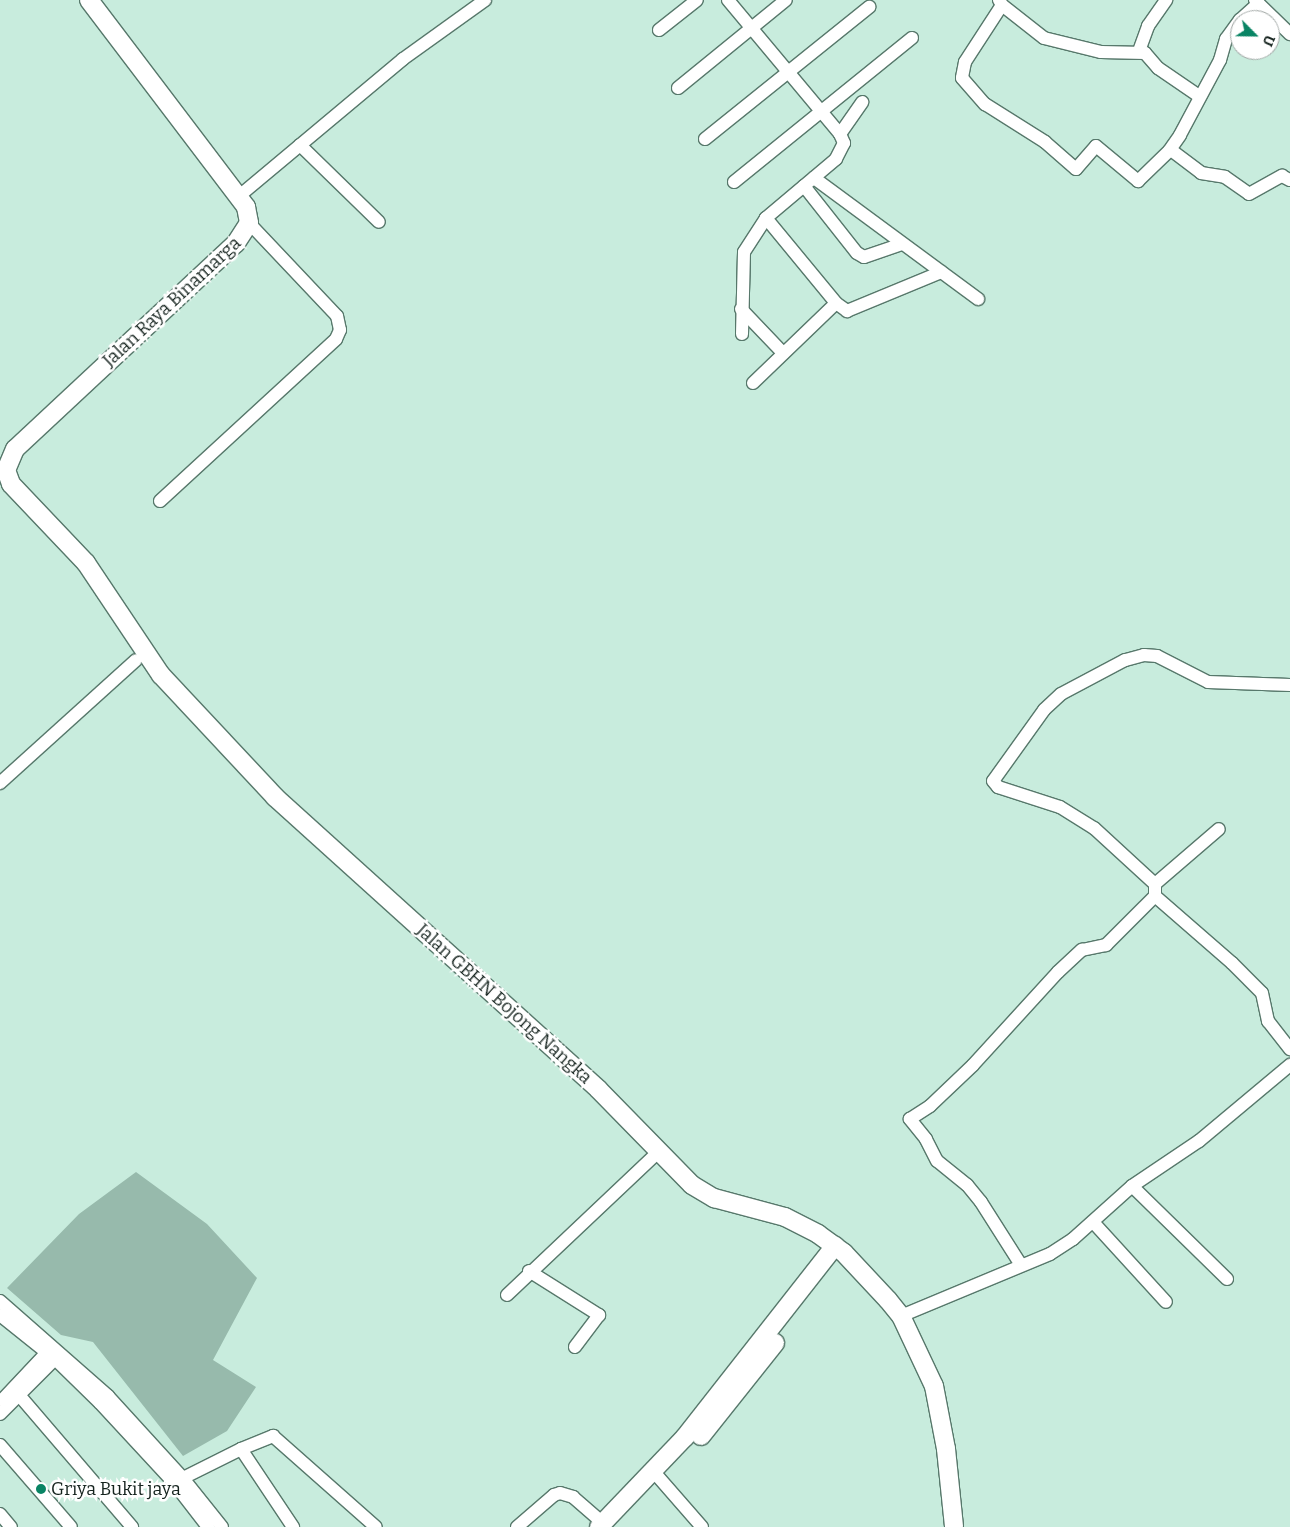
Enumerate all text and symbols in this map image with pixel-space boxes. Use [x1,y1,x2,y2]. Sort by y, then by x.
north arrow [1230,10,1280,60]
text: U [1258,33,1278,49]
street label: Jalan Raya Binamarga [99,232,245,372]
street label: Jalan GBHN Bojong Nangka [412,920,596,1088]
place label: Griya Bukit jaya [51,1478,181,1500]
marker: Griya Bukit jaya [35,1483,47,1495]

